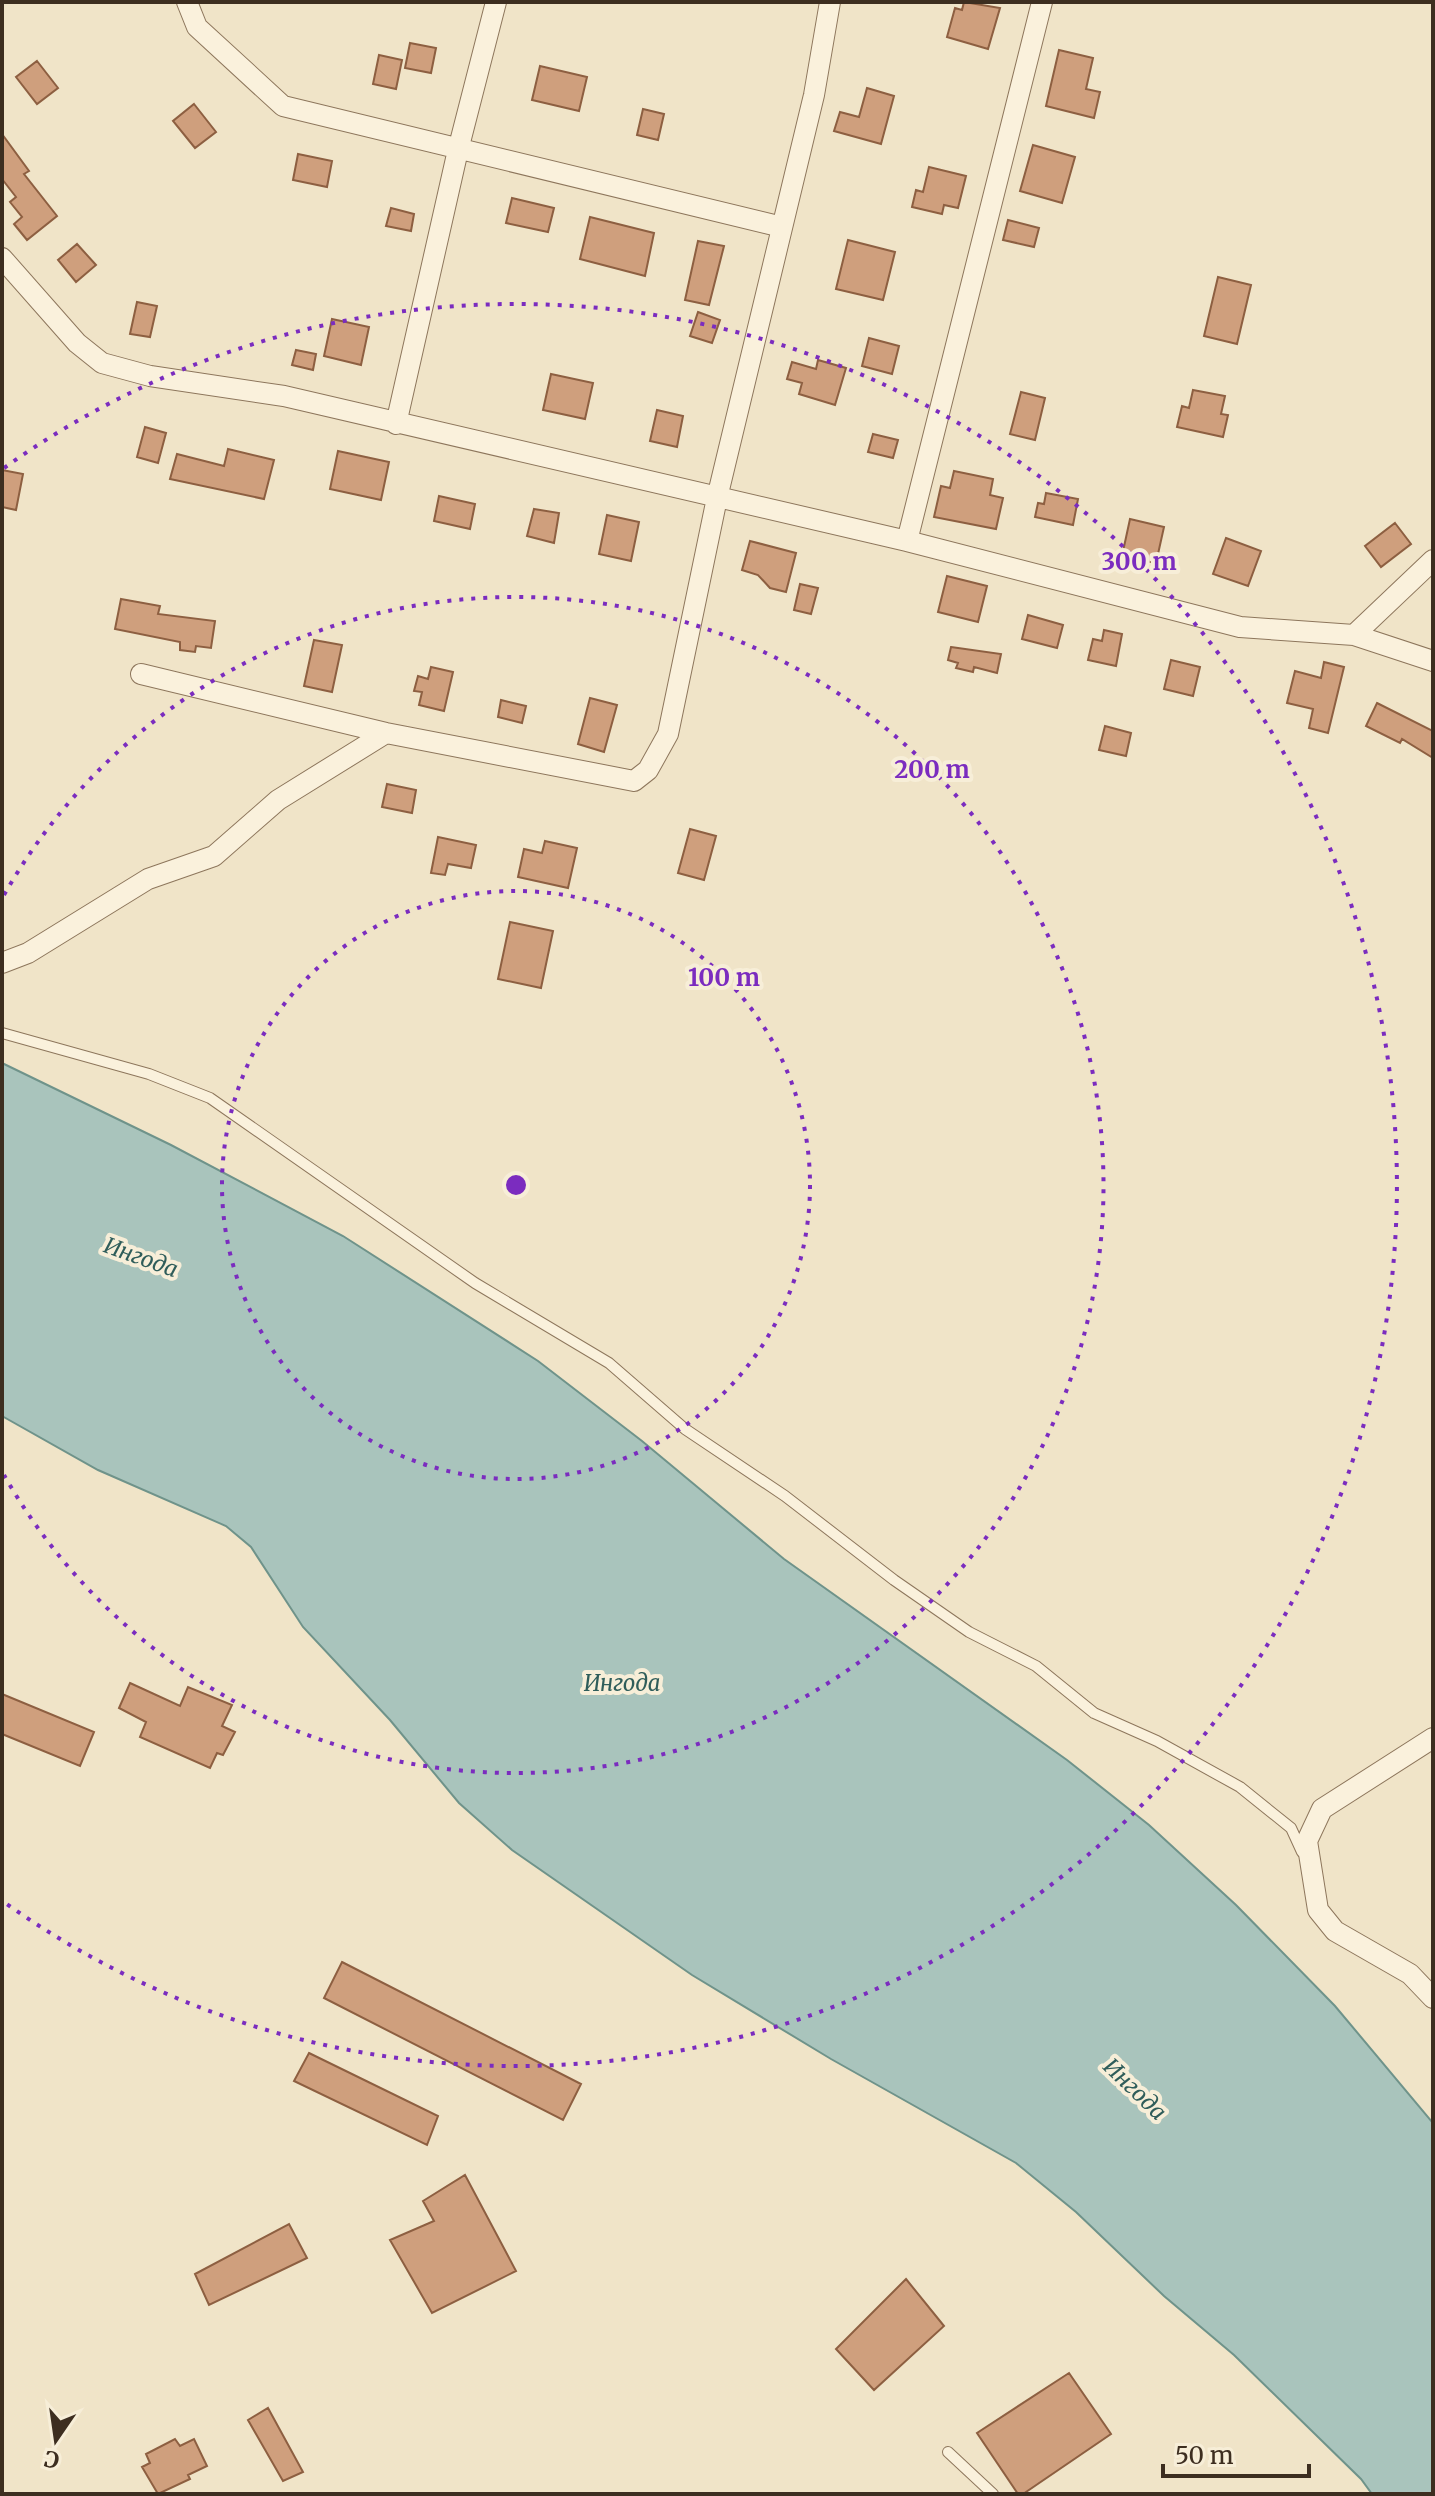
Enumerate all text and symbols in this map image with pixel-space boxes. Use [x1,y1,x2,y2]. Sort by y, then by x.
text: 300 m [1101,546,1177,577]
text: 200 m [894,754,970,785]
text: 100 m [688,962,760,993]
centre of rings [502,1171,530,1199]
water label: Ингода [100,1231,182,1283]
water label: Ингода [584,1669,660,1697]
water label: Ингода [1098,2052,1172,2126]
north arrow [16,2400,96,2480]
scale bar [1163,2428,1309,2478]
text: 50 m [1175,2440,1234,2471]
text: С [41,2444,62,2475]

